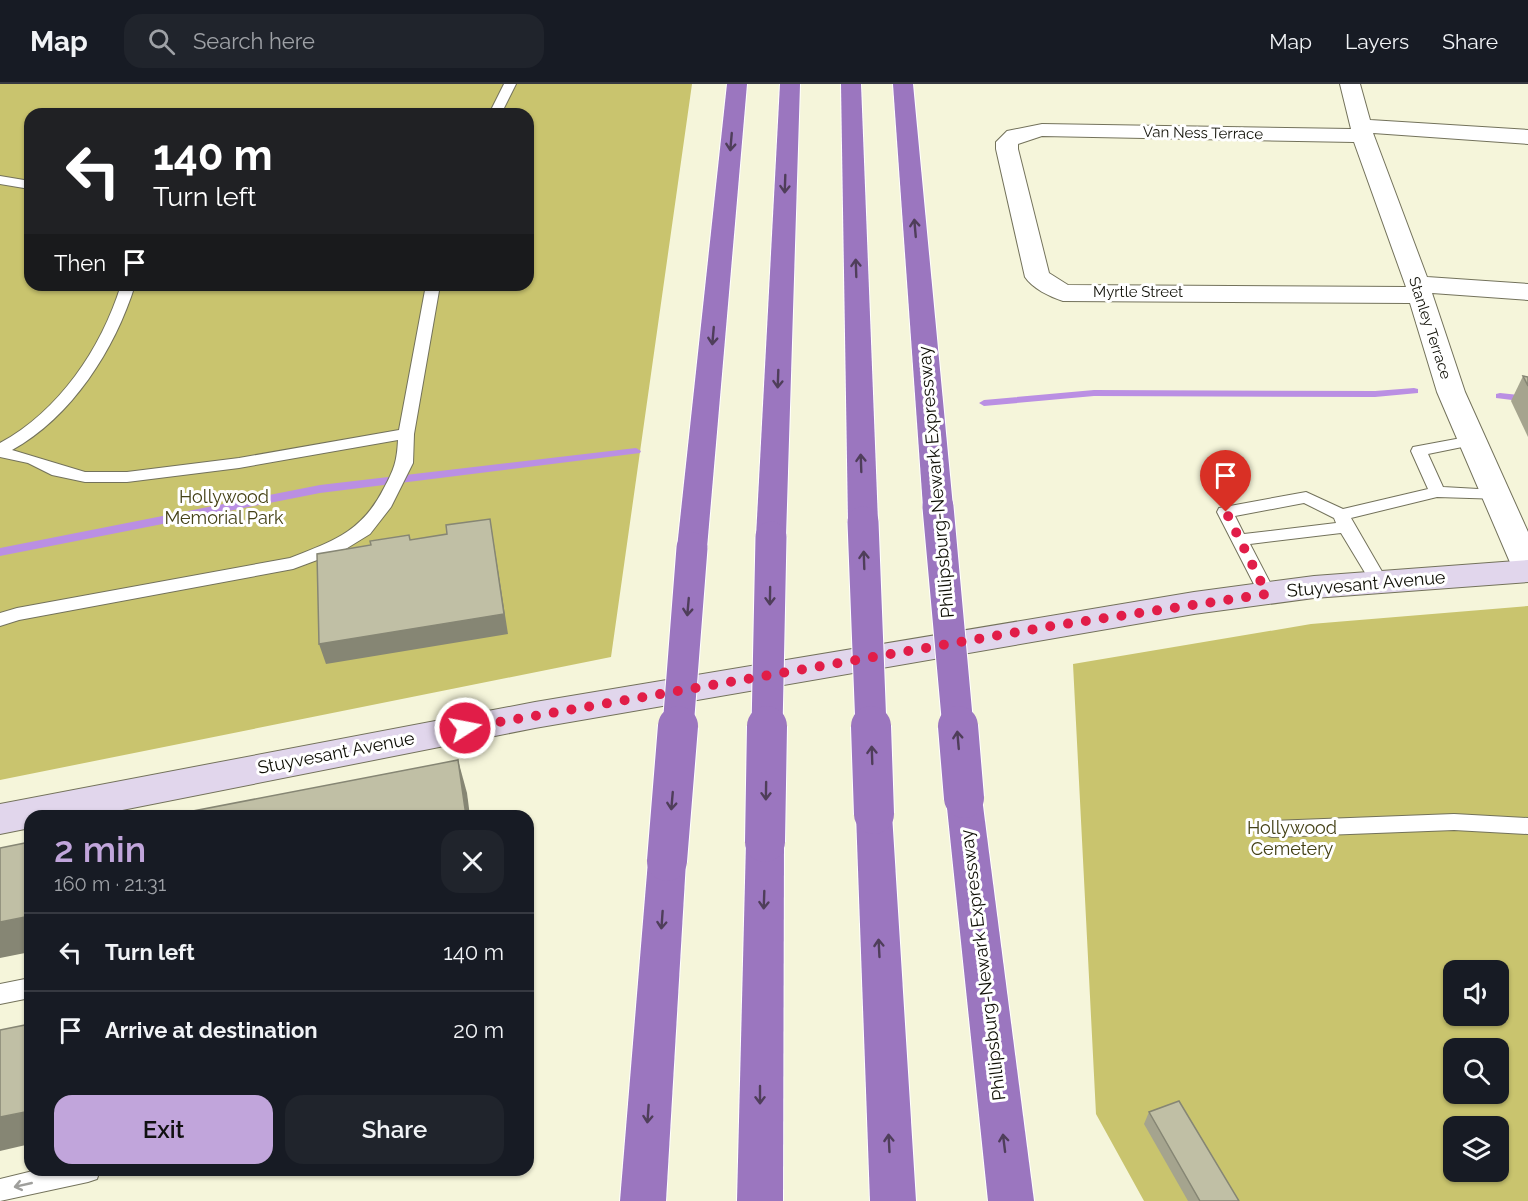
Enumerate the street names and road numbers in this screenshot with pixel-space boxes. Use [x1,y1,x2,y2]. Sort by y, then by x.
street label: Van Ness Terrace [1143,123,1263,143]
street label: Stanley Terrace [1405,275,1455,382]
street label: Myrtle Street [1093,283,1183,301]
street label: Phillipsburg-Newark Expressway [913,345,958,619]
street label: Stuyvesant Avenue [1286,566,1447,601]
street label: Stuyvesant Avenue [256,727,416,778]
street label: Phillipsburg-Newark Expressway [955,828,1010,1102]

